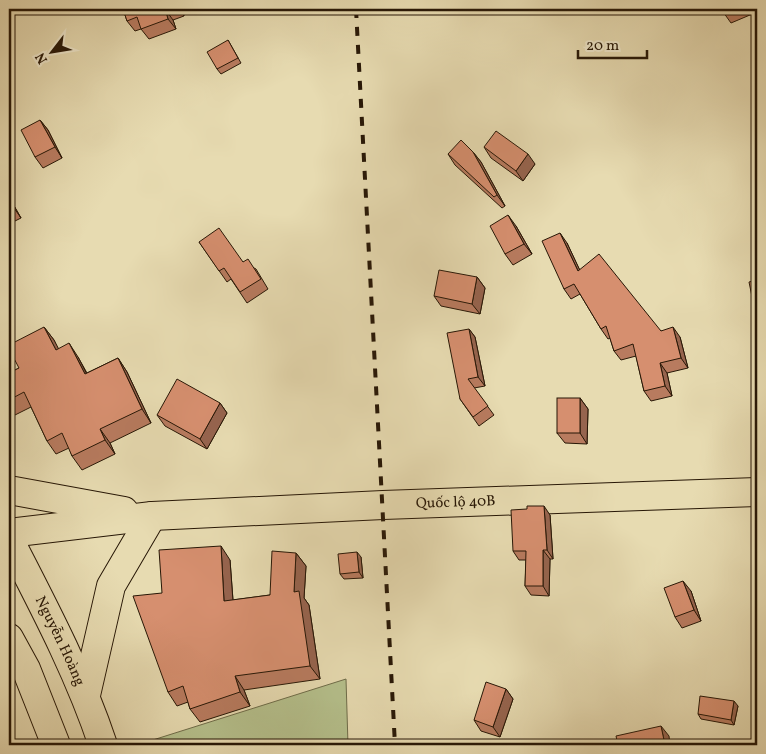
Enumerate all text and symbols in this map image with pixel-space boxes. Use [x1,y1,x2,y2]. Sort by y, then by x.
north arrow [28,28,78,78]
scale bar [578,28,647,60]
text: 20 m [586,36,619,57]
text: N [31,49,53,67]
street label: Quốc lộ 40B [416,491,496,514]
street label: Nguyễn Hoàng [29,592,90,690]

